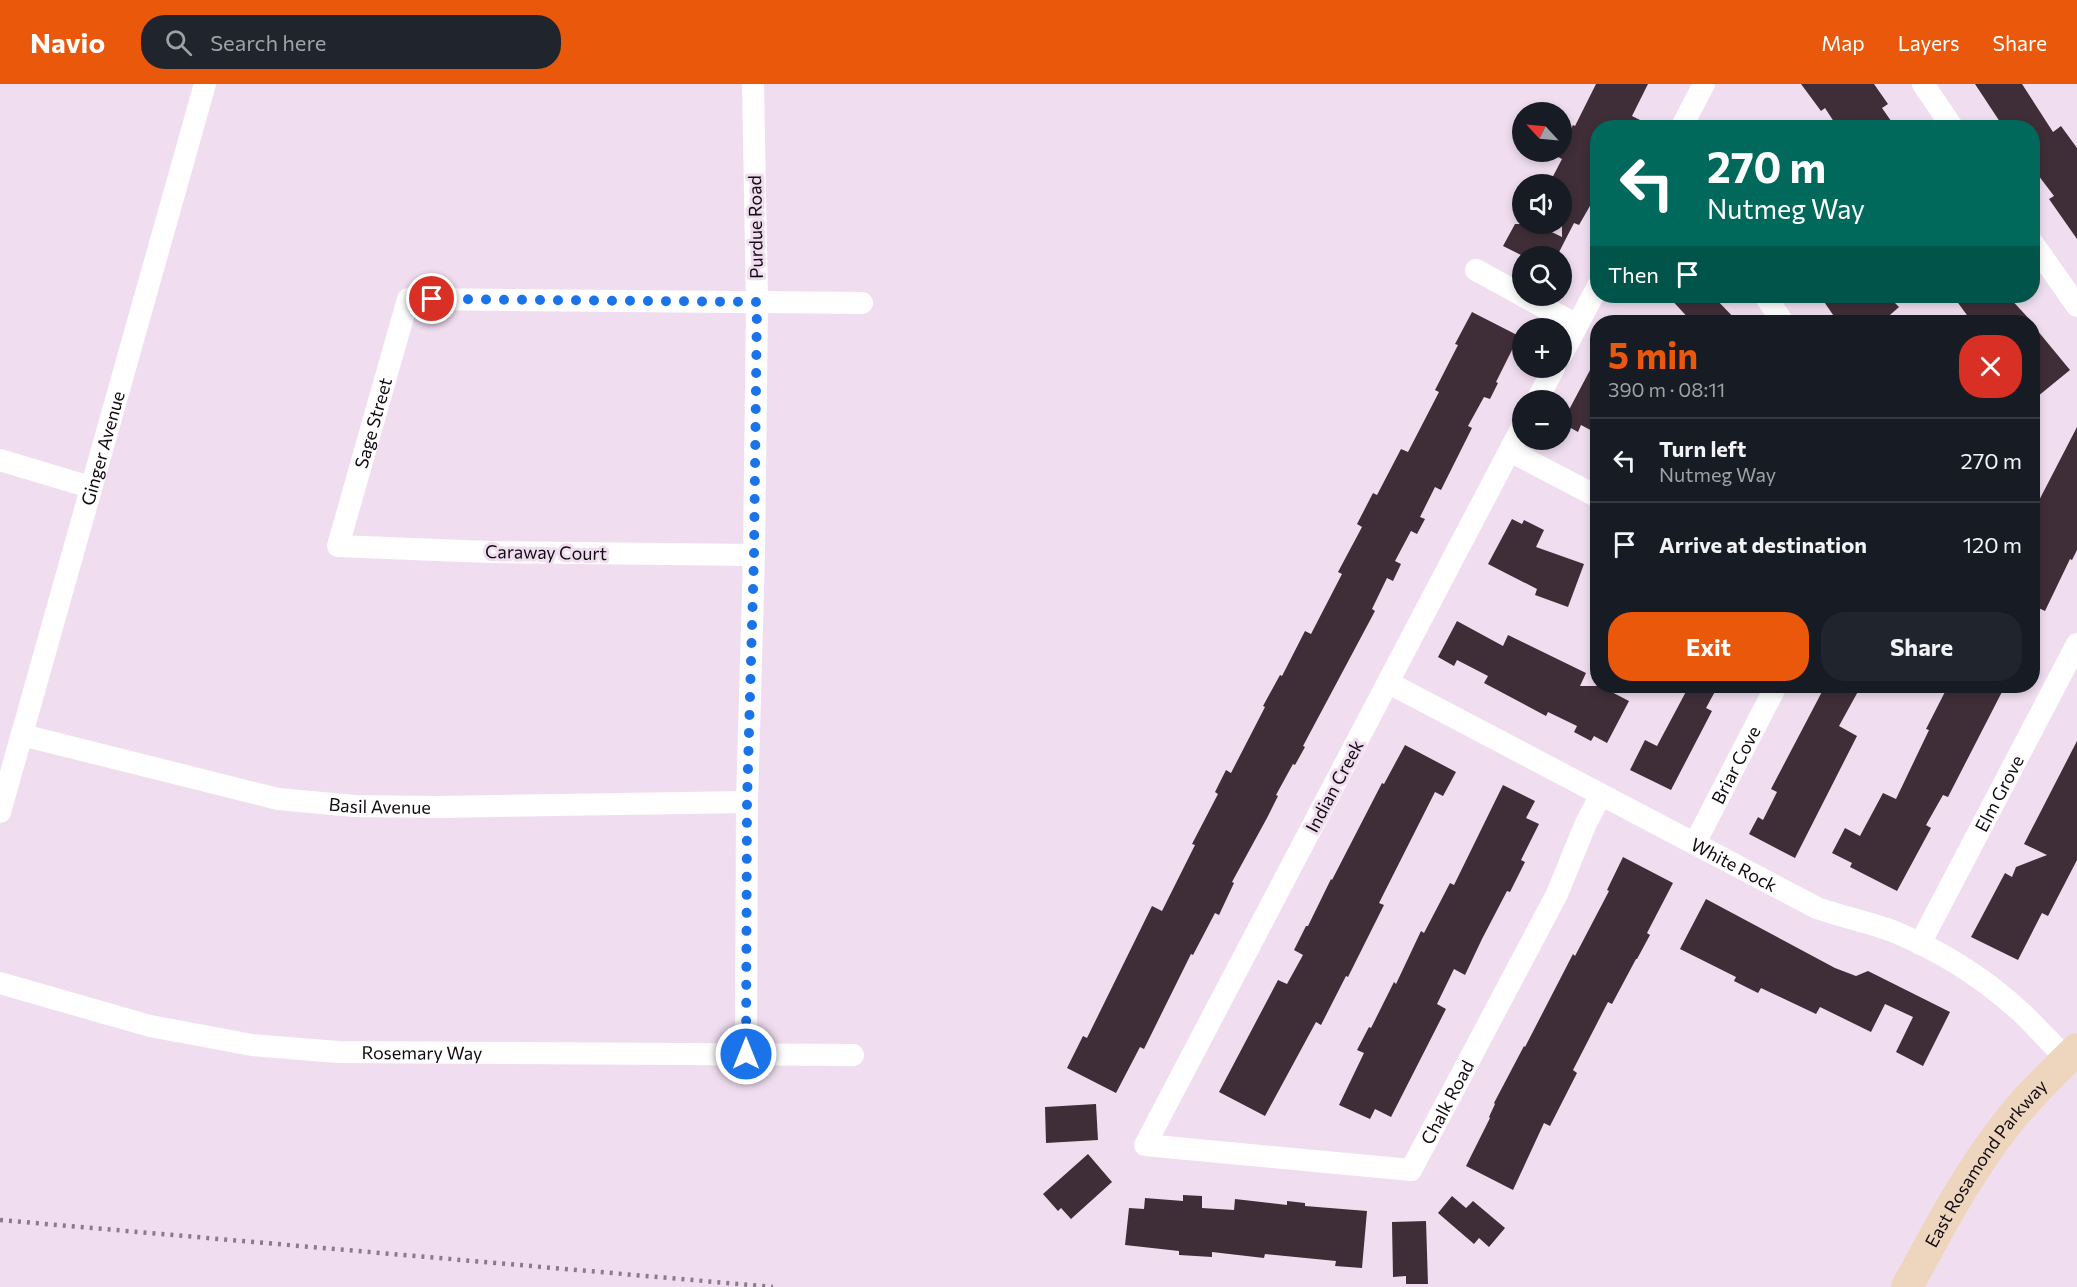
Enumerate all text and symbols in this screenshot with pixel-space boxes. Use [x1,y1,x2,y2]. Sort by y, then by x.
search box [141,15,561,69]
text: Navio [30,25,105,59]
icon: search [162,26,195,59]
text: Search here [210,29,326,56]
text: Map [1821,30,1865,55]
text: Layers [1898,30,1960,55]
text: Share [1993,30,2047,55]
north arrow [1512,102,1572,162]
map controls [1512,102,1572,450]
text: 270 m [1707,140,1826,192]
icon: left [1608,144,1686,222]
button: sound [1512,174,1572,234]
street label: Purdue Road [743,175,767,279]
text: Nutmeg Way [1707,192,1865,225]
button: search [1512,246,1572,306]
icon: arrive [1671,258,1704,291]
text: Then [1608,261,1659,288]
pin [406,273,457,324]
icon: arrive [415,282,448,315]
button: + [1512,318,1572,378]
text: 5 min [1608,332,1698,376]
button: close [1959,335,2022,398]
street label: Sage Street [350,375,396,471]
text: 390 m · 08:11 [1608,377,1725,401]
street label: Ginger Avenue [76,388,129,508]
button: − [1512,390,1572,450]
text: Turn left [1659,435,1746,462]
icon: left [1608,444,1641,477]
text: 270 m [1961,447,2022,474]
text: Nutmeg Way [1659,462,1776,486]
icon: arrive [1608,528,1641,561]
text: Arrive at destination [1659,531,1867,558]
text: 120 m [1963,531,2022,558]
street label: Caraway Court [485,540,607,564]
button: Exit [1608,612,1809,681]
button: Share [1821,612,2022,681]
street label: Briar Cove [1706,722,1765,807]
street label: Indian Creek [1300,736,1368,836]
street label: Elm Grove [1970,751,2028,835]
street label: Basil Avenue [328,793,431,818]
street label: White Rock [1687,833,1781,896]
position arrow [714,1022,778,1086]
street label: Rosemary Way [361,1041,482,1064]
street label: Chalk Road [1416,1056,1478,1148]
street label: East Rosamond Parkway [1920,1075,2051,1251]

